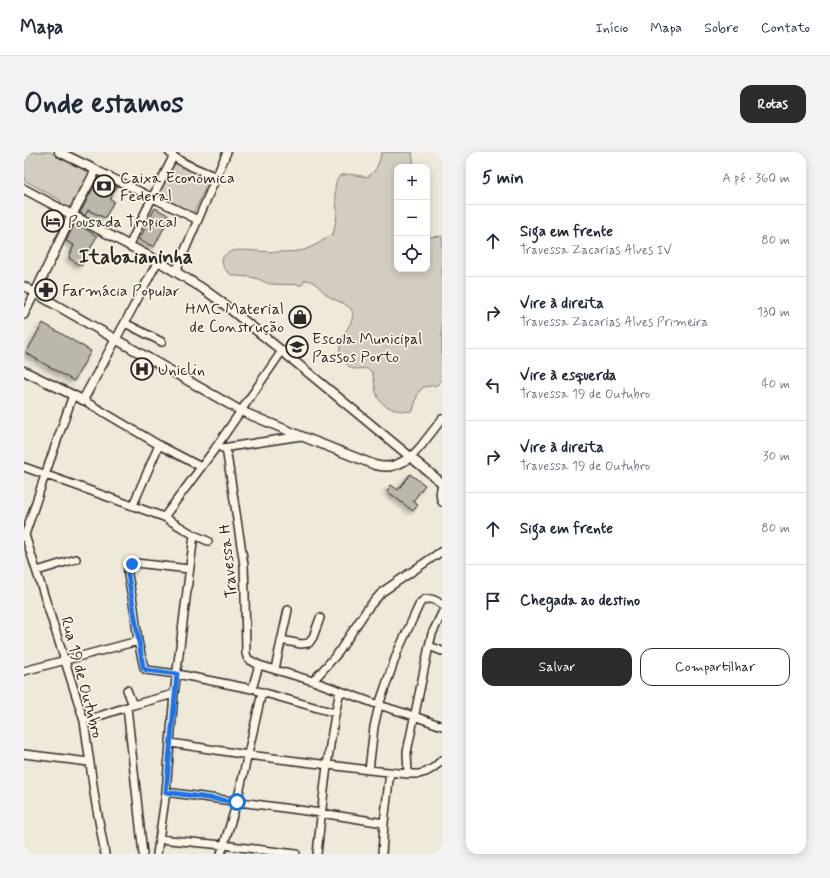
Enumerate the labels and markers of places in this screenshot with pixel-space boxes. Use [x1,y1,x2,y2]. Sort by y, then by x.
place label: Caixa Econômica Federal [120,168,235,207]
bank icon: Caixa Econômica Federal [91,173,117,199]
hotel icon: Pousada Tropical [40,208,66,234]
place label: Pousada Tropical [68,212,176,233]
pharmacy icon: Farmácia Popular [33,277,59,303]
place label: Farmácia Popular [62,281,180,302]
place label: HMC Material de Construção [185,299,284,338]
shop icon: HMC Material de Construção [287,304,313,330]
place label: Escola Municipal Passos Porto [312,329,422,368]
school or university icon: Escola Municipal Passos Porto [284,334,310,360]
hospital icon: Uniclin [129,356,155,382]
place label: Uniclin [158,360,205,381]

